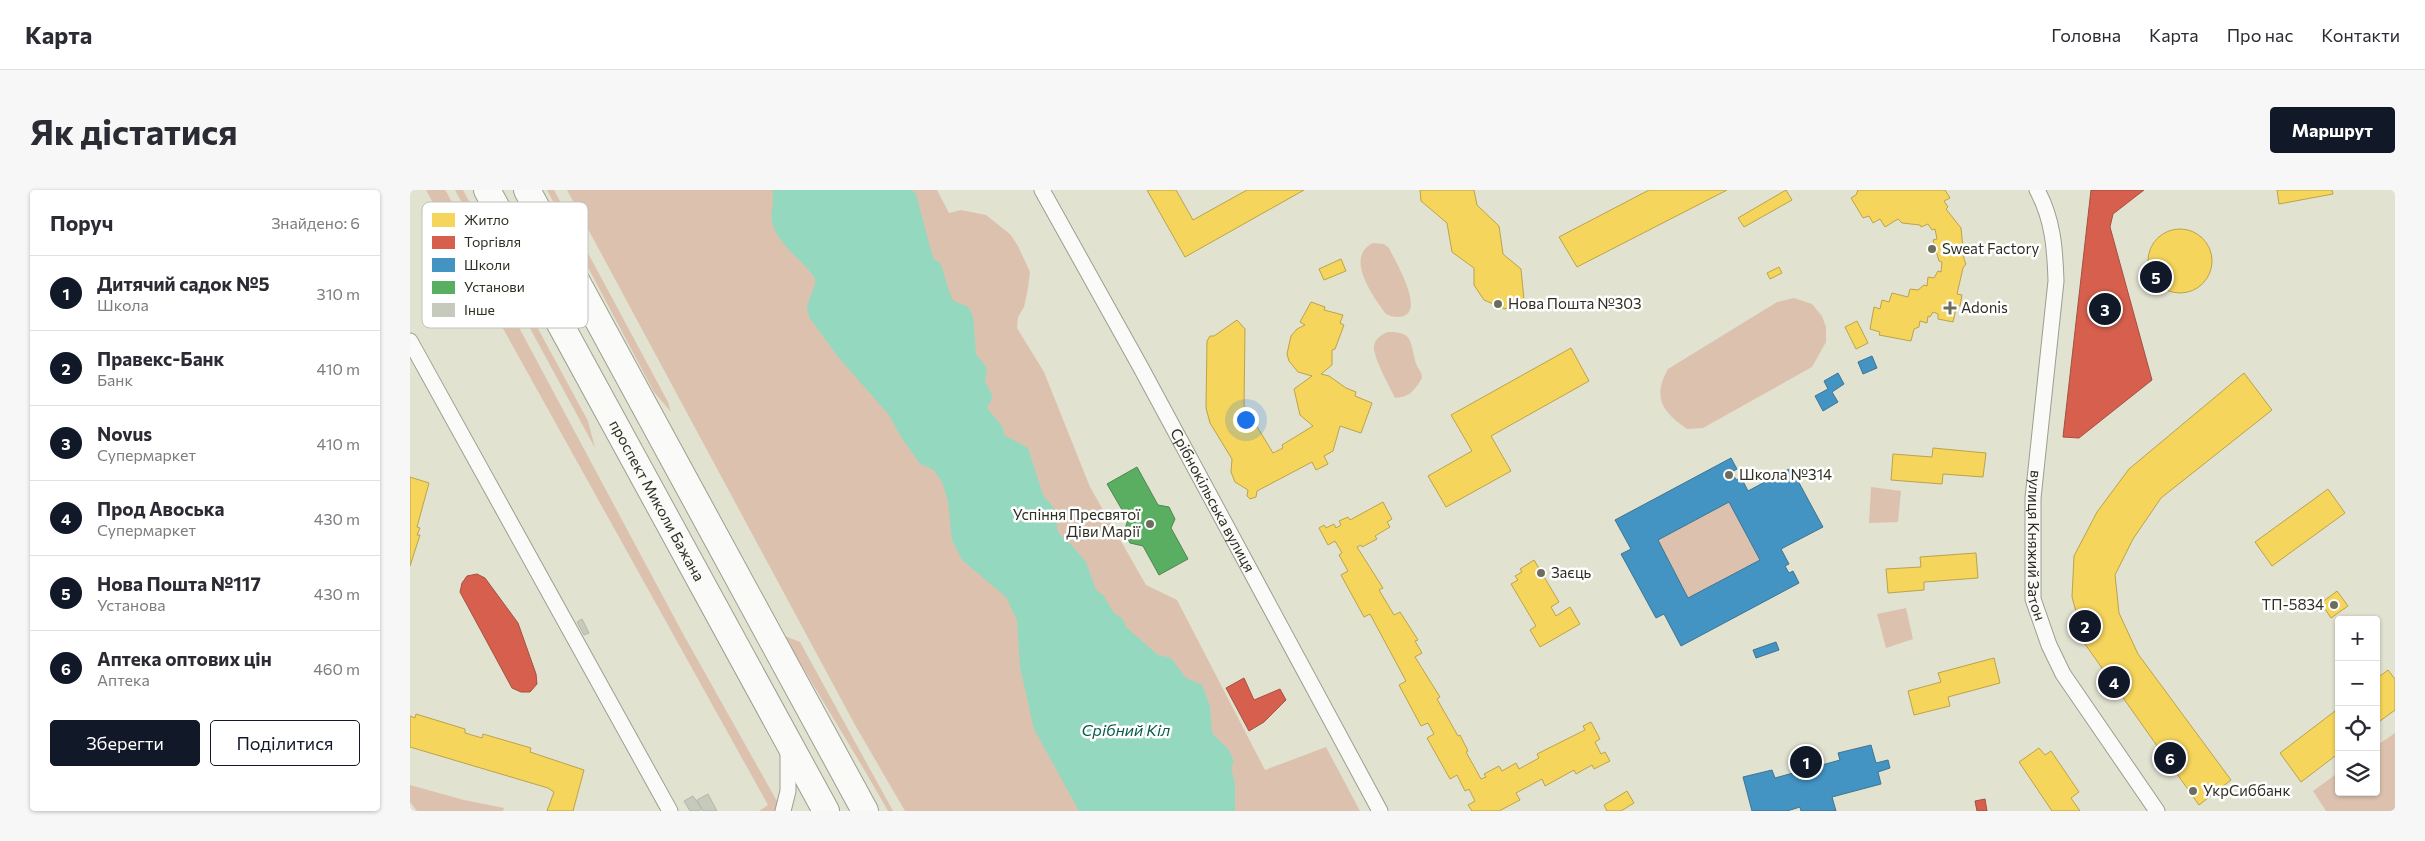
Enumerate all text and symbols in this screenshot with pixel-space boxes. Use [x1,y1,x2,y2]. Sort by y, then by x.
text: Карта [25,20,92,49]
text: Головна [2051,24,2121,46]
text: Карта [2149,24,2199,46]
text: Про нас [2227,24,2293,46]
text: Контакти [2321,24,2400,46]
button: Маршрут [2270,107,2395,153]
text: Як дістатися [30,109,238,152]
legend [422,202,588,328]
text: Поруч [50,210,113,235]
text: Житло [464,211,509,228]
text: Знайдено: 6 [271,213,360,232]
text: Торгівля [464,233,521,250]
place label: Sweat Factory [1942,239,2040,257]
marker: Sweat Factory [1926,243,1938,255]
text: Школи [464,256,510,273]
pin: 5 [2140,258,2172,296]
text: Дитячий садок №5 [97,272,270,295]
text: Установи [464,278,525,295]
text: 1 [62,284,70,303]
text: 310 m [317,284,360,303]
pin: 3 [2089,290,2121,328]
place label: Нова Пошта №303 [1508,294,1642,312]
text: Школа [97,295,149,314]
marker: Нова Пошта №303 [1492,298,1504,310]
place label: Adonis [1961,298,2008,316]
text: Інше [464,301,495,318]
marker: Adonis [1943,301,1957,315]
text: Правекс-Банк [97,347,224,370]
text: 2 [61,359,71,378]
text: 410 m [317,359,360,378]
text: Банк [97,370,133,389]
your location [1233,407,1259,433]
street label: проспект Миколи Бажана [606,416,709,584]
text: Novus [97,422,152,445]
street label: Срібнокільська вулиця [1167,425,1259,575]
text: 3 [61,434,71,453]
text: 410 m [317,434,360,453]
text: Супермаркет [97,445,196,464]
place label: Школа №314 [1739,465,1832,483]
marker: Школа №314 [1723,469,1735,481]
street label: вулиця Княжий Затон [2025,470,2050,623]
text: Прод Авоська [97,497,225,520]
place label: Успіння Пресвятої Діви Марії [1013,505,1141,540]
text: 4 [61,509,71,528]
text: 430 m [314,509,360,528]
marker: Успіння Пресвятої Діви Марії [1144,518,1156,530]
text: Супермаркет [97,520,196,539]
place label: Заєць [1551,563,1592,581]
marker: Заєць [1535,567,1547,579]
text: Нова Пошта №117 [97,572,261,595]
text: 5 [61,584,71,603]
text: 430 m [314,584,360,603]
text: Установа [97,595,166,614]
place label: ТП-5834 [2262,595,2324,613]
marker: ТП-5834 [2328,599,2340,611]
pin: 2 [2069,607,2101,645]
map controls [2335,616,2380,796]
button: + [2335,616,2380,661]
text: Аптека оптових цін [97,647,272,670]
text: 6 [61,659,71,678]
text: 460 m [313,659,360,678]
button: − [2335,661,2380,706]
pin: 4 [2098,663,2130,701]
text: Аптека [97,670,150,689]
button: locate [2335,706,2380,751]
button: Зберегти [50,720,200,766]
button: Поділитися [210,720,360,766]
water label: Срібний Кіл [1082,720,1170,739]
pin: 6 [2154,739,2186,777]
pin: 1 [1790,743,1822,781]
button: layers [2335,751,2380,796]
place label: УкрСиббанк [2203,781,2290,799]
marker: УкрСиббанк [2187,785,2199,797]

